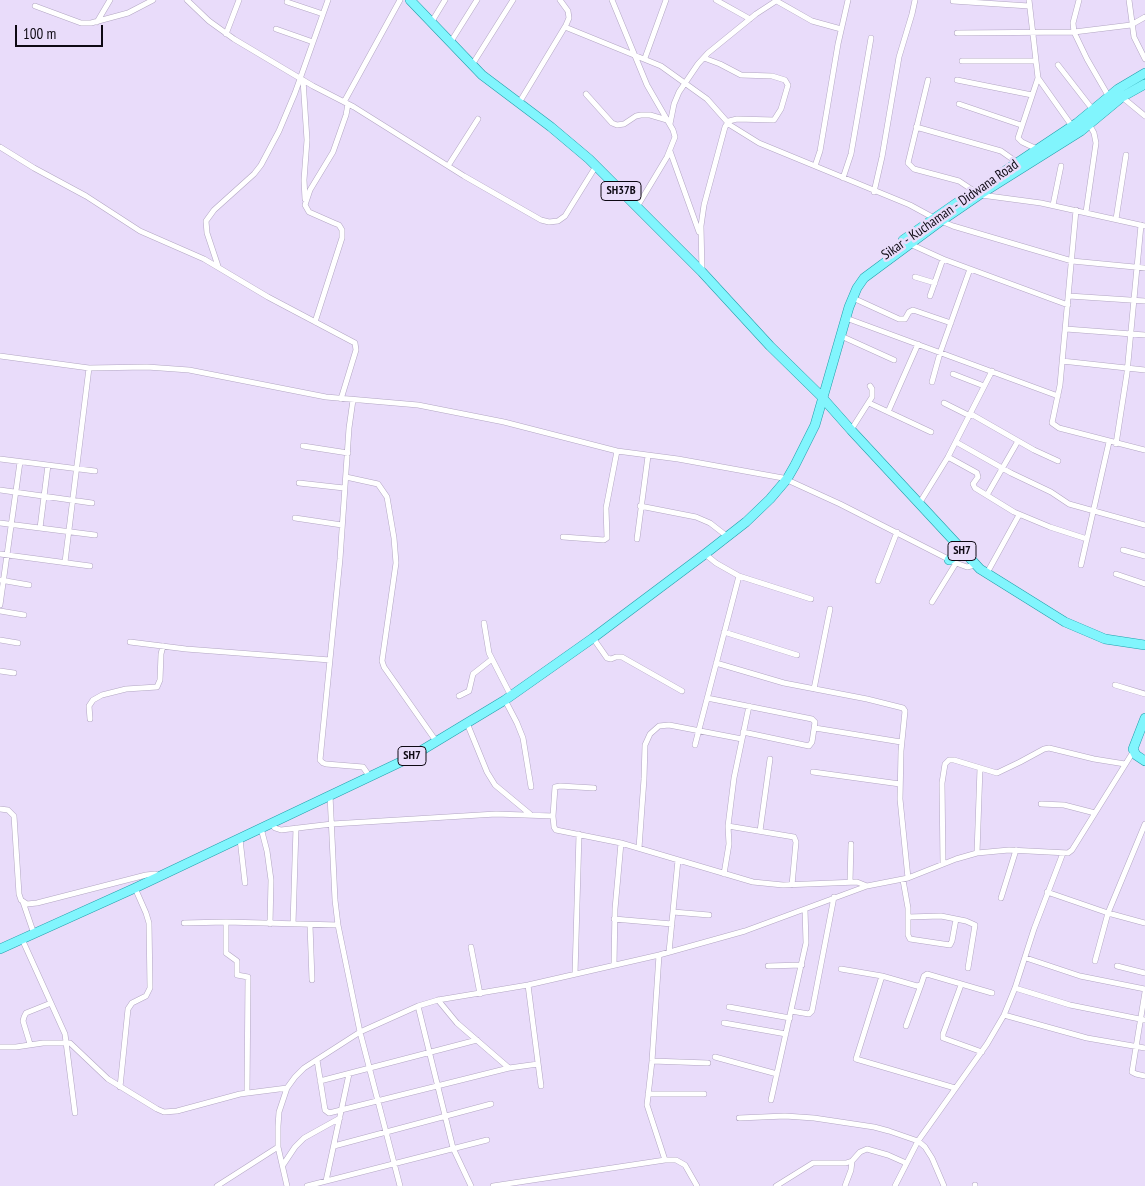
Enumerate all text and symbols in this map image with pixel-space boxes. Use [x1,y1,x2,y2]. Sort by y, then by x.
scale bar [18,15,105,47]
text: 100 m [23,24,56,43]
street label: Sikar - Kuchaman - Didwana Road [878,156,1022,264]
road number: SH37B [601,182,641,200]
road number: SH7 [948,542,976,560]
road number: SH7 [398,746,426,766]

